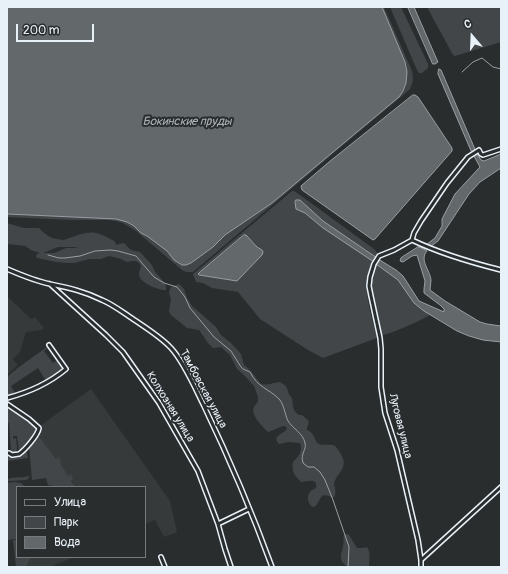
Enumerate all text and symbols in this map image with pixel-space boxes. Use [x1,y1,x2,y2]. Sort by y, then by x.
scale bar [18,16,96,42]
north arrow [452,16,492,56]
text: С [463,17,473,31]
text: 200 m [23,23,59,38]
water label: Бокинские пруды [142,115,232,129]
street label: Тамбовская улица [177,347,229,431]
street label: Колхозная улица [143,369,197,445]
street label: Луговая улица [386,392,414,460]
legend [16,486,146,558]
text: Улица [54,495,86,510]
text: Парк [54,515,79,530]
text: Вода [54,535,80,550]

